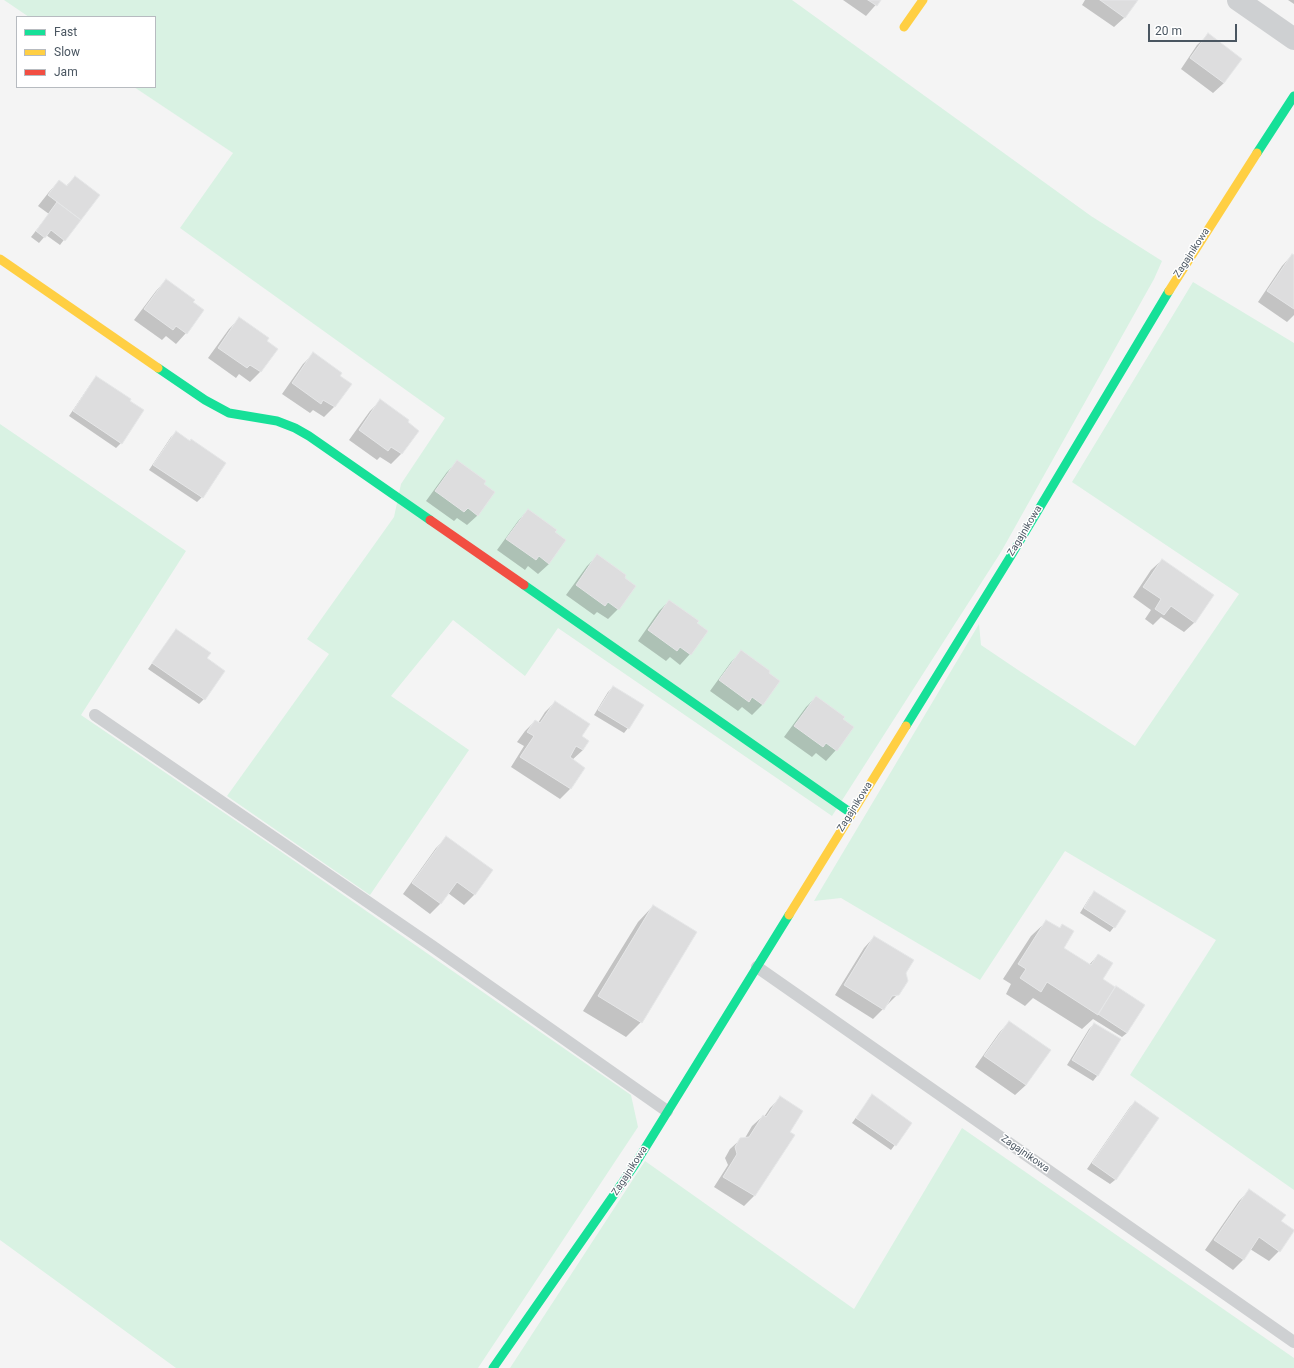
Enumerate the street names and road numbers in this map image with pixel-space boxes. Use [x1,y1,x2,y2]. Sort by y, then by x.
street label: Zagajnikowa [1172,226,1212,280]
street label: Zagajnikowa [1005,504,1045,558]
street label: Zagajnikowa [835,780,875,834]
street label: Zagajnikowa [998,1133,1052,1175]
street label: Zagajnikowa [610,1144,650,1198]

